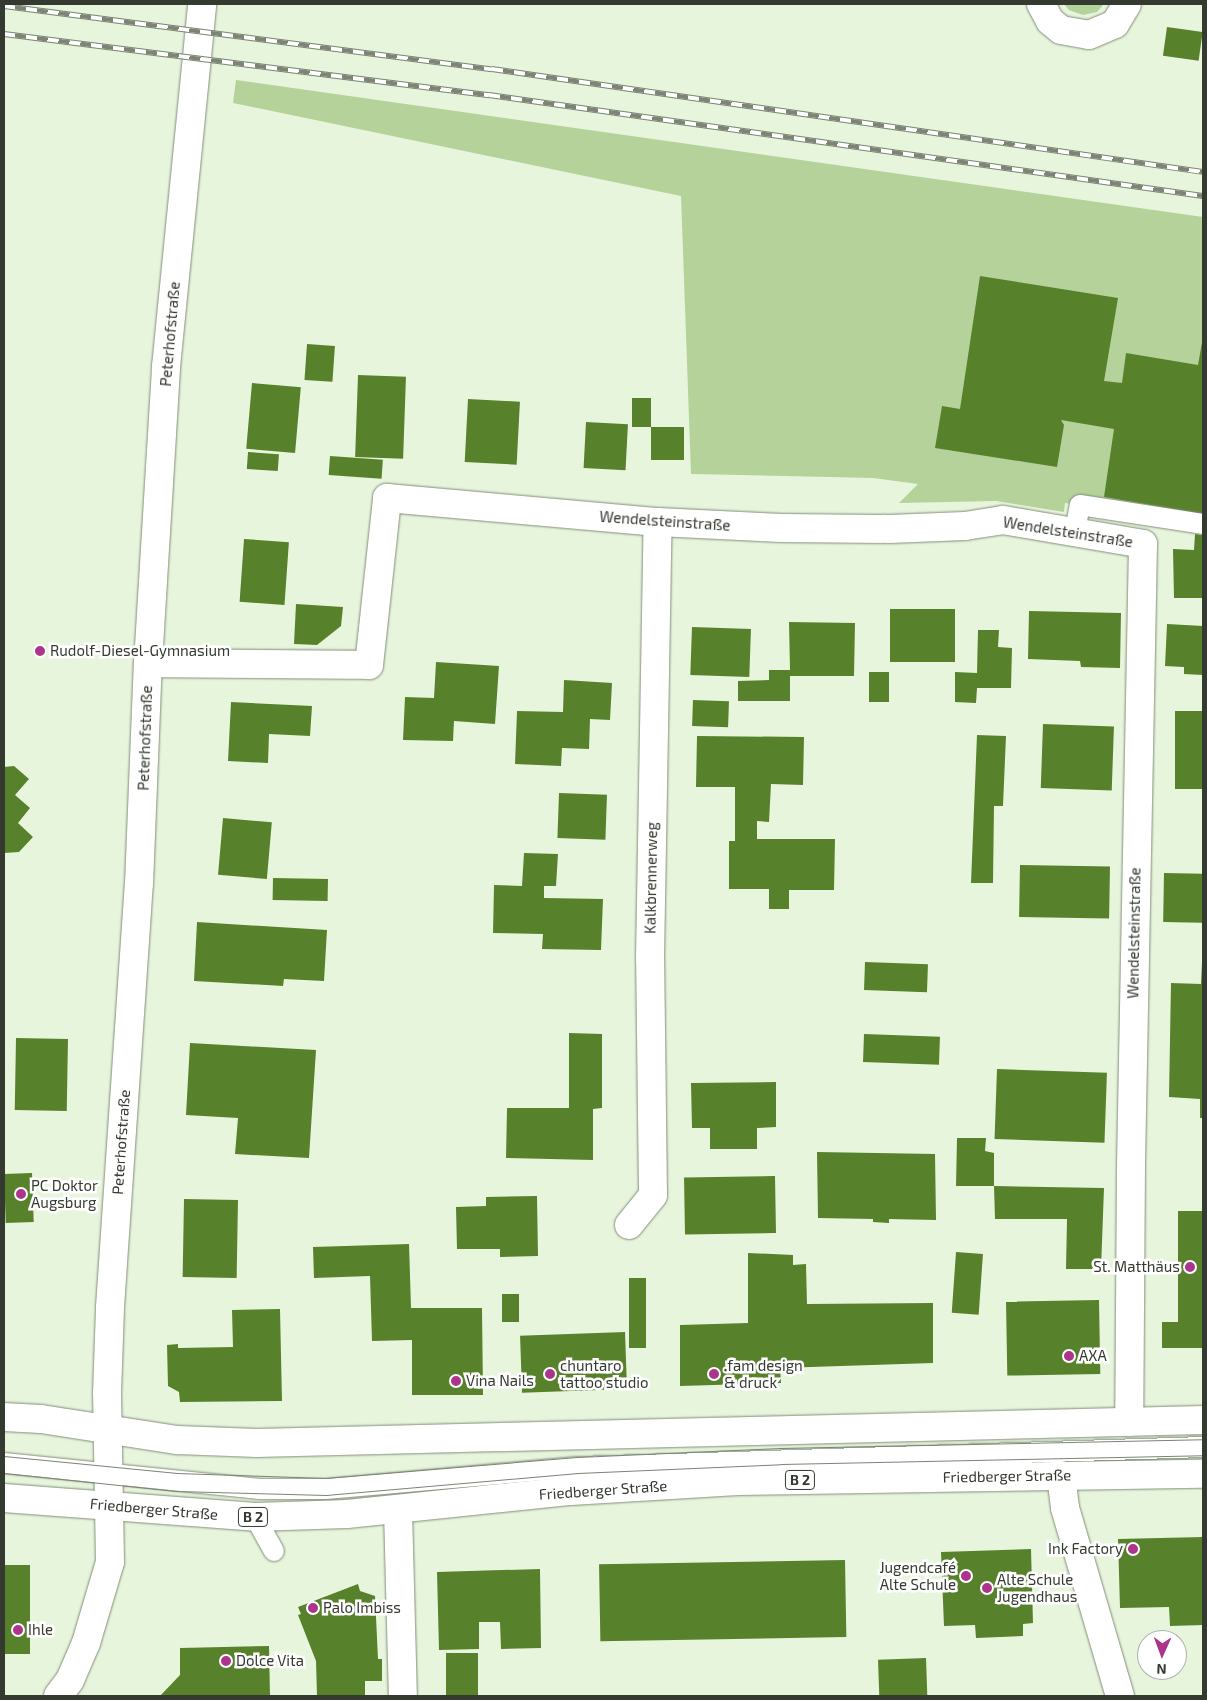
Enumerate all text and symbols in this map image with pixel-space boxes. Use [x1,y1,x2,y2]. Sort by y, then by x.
street label: Peterhofstraße [156,281,184,387]
street label: Wendelsteinstraße [599,507,731,535]
street label: Wendelsteinstraße [1002,513,1134,551]
place label: Rudolf-Diesel-Gymnasium [50,642,230,660]
marker: Rudolf-Diesel-Gymnasium [34,645,46,657]
street label: Peterhofstraße [134,685,156,791]
street label: Kalkbrennerweg [641,822,661,934]
street label: Wendelsteinstraße [1124,867,1144,999]
street label: Peterhofstraße [108,1089,134,1195]
place label: PC Doktor Augsburg [31,1176,98,1211]
marker: PC Doktor Augsburg [15,1188,27,1200]
place label: St. Matthäus [1093,1258,1180,1276]
marker: St. Matthäus [1184,1261,1196,1273]
place label: AXA [1079,1347,1107,1365]
marker: AXA [1063,1350,1075,1362]
place label: chuntaro tattoo studio [560,1356,648,1391]
place label: .fam design & druck [724,1356,803,1391]
marker: chuntaro tattoo studio [544,1368,556,1380]
marker: .fam design & druck [708,1368,720,1380]
place label: Vina Nails [466,1372,534,1390]
marker: Vina Nails [450,1375,462,1387]
street label: Friedberger Straße [942,1466,1072,1486]
road number: B 2 [784,1468,816,1492]
street label: Friedberger Straße [538,1477,668,1503]
street label: Friedberger Straße [89,1494,219,1524]
road number: B 2 [237,1505,269,1528]
place label: Ink Factory [1048,1540,1123,1558]
marker: Ink Factory [1127,1543,1139,1555]
place label: Jugendcafé Alte Schule [879,1558,956,1593]
marker: Jugendcafé Alte Schule [960,1570,972,1582]
place label: Alte Schule Jugendhaus [997,1570,1077,1605]
marker: Alte Schule Jugendhaus [981,1582,993,1594]
place label: Palo Imbiss [323,1599,401,1617]
marker: Palo Imbiss [307,1602,319,1614]
place label: Ihle [28,1621,53,1639]
marker: Ihle [12,1624,24,1636]
north arrow [1137,1630,1187,1680]
place label: Dolce Vita [236,1652,304,1670]
marker: Dolce Vita [220,1655,232,1667]
text: N [1156,1661,1167,1678]

